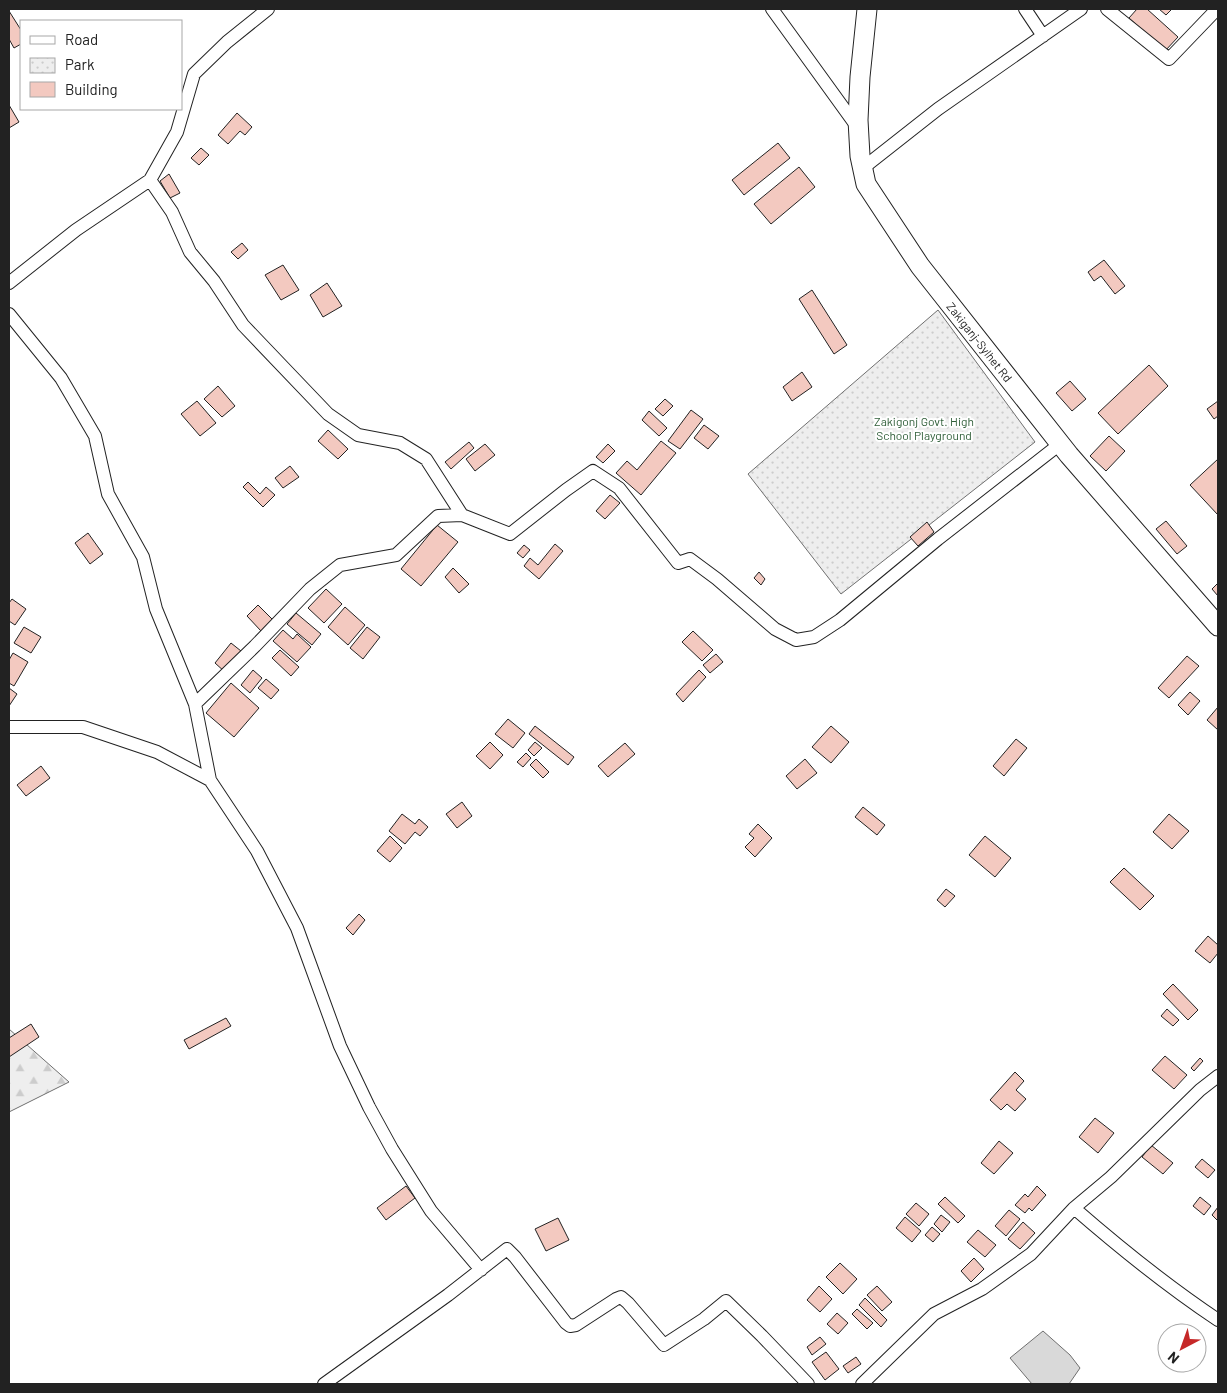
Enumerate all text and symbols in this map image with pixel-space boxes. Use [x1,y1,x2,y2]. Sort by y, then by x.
legend [20,20,182,110]
text: Road [65,30,98,48]
text: Park [65,55,95,73]
text: Building [65,80,118,98]
street label: Zakiganj-Sylhet Rd [944,299,1015,384]
park label: Zakigonj Govt. High School Playground [874,414,974,442]
north arrow [1157,1323,1207,1373]
text: N [1164,1349,1182,1368]

